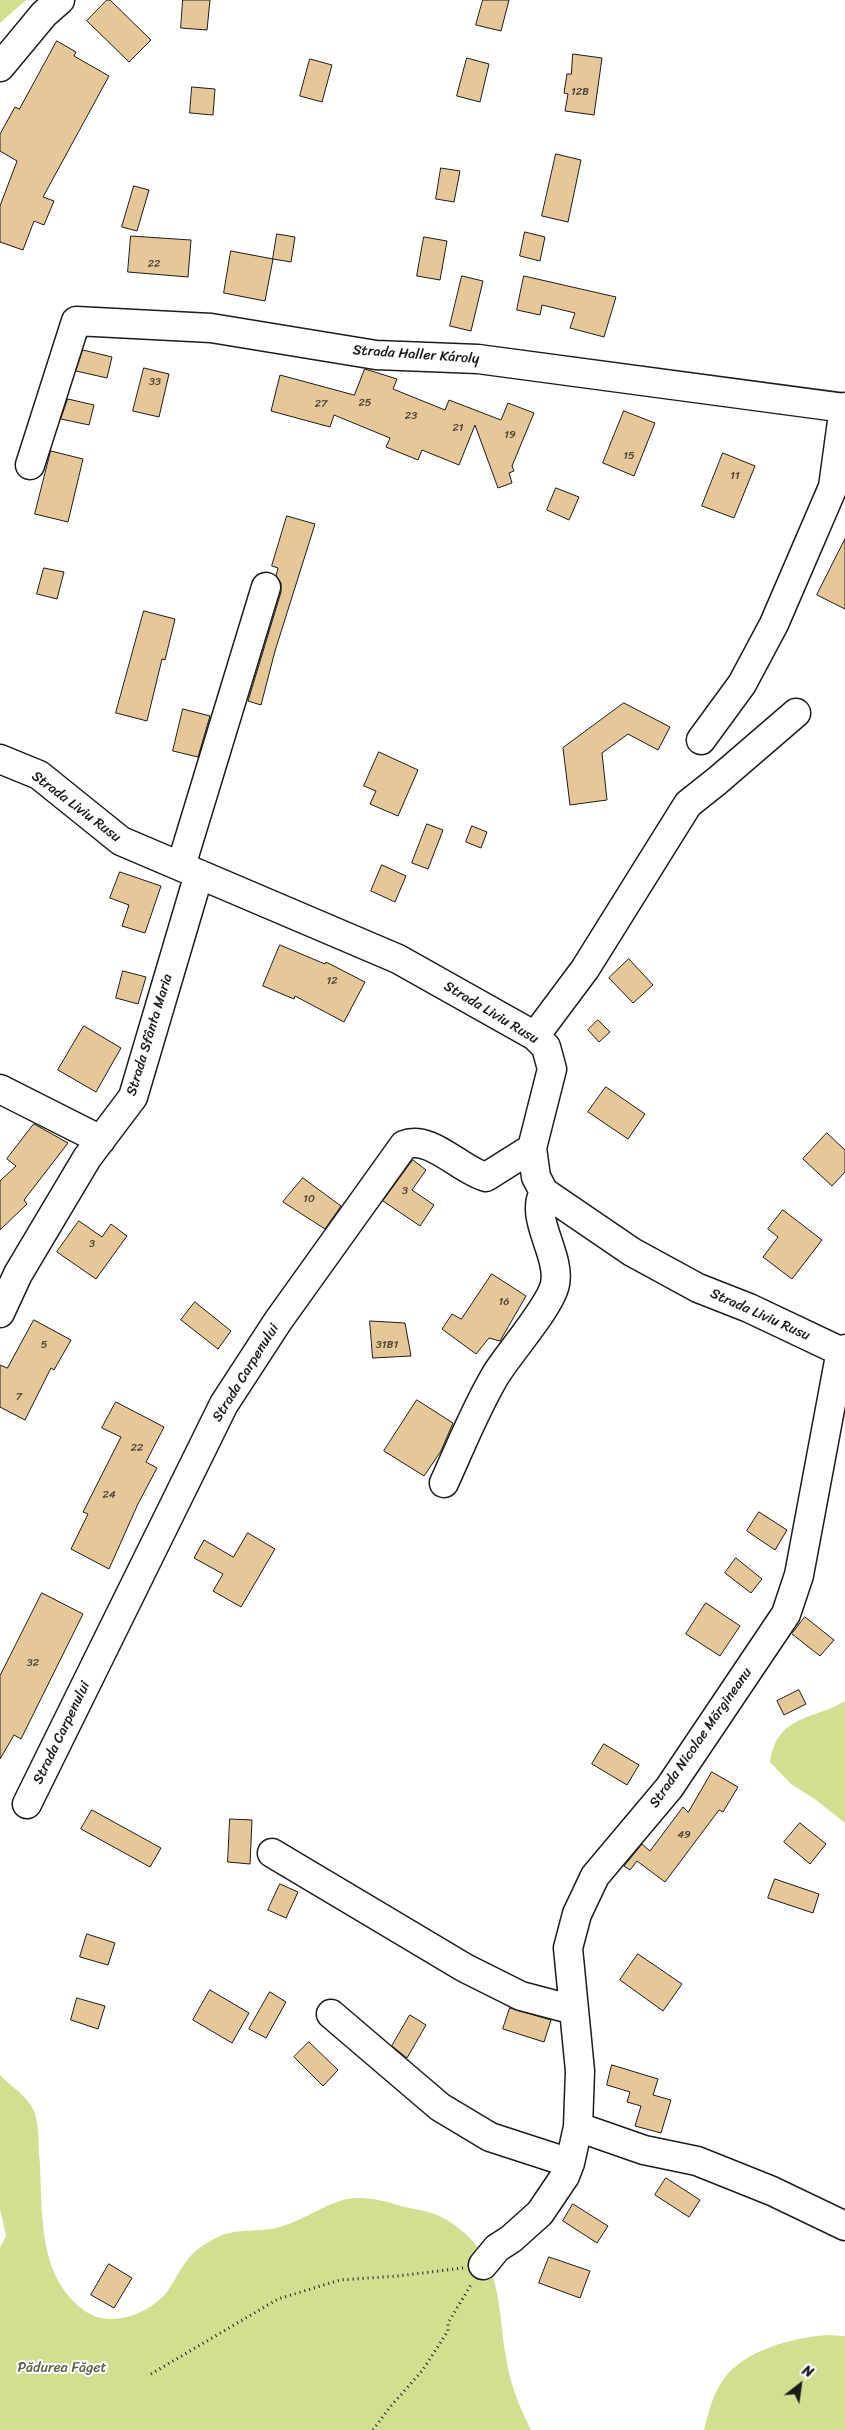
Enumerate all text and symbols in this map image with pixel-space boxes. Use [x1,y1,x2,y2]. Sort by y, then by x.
house number: 12B [571,85,589,99]
house number: 22 [148,257,160,271]
street label: Strada Haller Károly [352,342,480,368]
house number: 33 [149,375,161,389]
house number: 25 [358,396,372,410]
house number: 27 [315,397,327,411]
house number: 23 [405,409,417,423]
house number: 21 [452,421,464,435]
house number: 19 [504,428,516,442]
house number: 15 [623,449,635,463]
house number: 11 [730,469,740,483]
street label: Strada Liviu Rusu [28,768,124,846]
street label: Strada Sfânta Maria [123,972,177,1098]
house number: 12 [326,974,338,988]
street label: Strada Liviu Rusu [441,978,541,1048]
house number: 3 [402,1184,408,1198]
house number: 10 [303,1192,315,1206]
house number: 3 [89,1237,95,1251]
street label: Strada Liviu Rusu [707,1285,813,1345]
house number: 16 [499,1295,509,1309]
street label: Strada Carpenului [209,1321,283,1425]
house number: 5 [41,1338,47,1352]
house number: 31B1 [376,1338,398,1352]
house number: 7 [16,1390,22,1404]
house number: 22 [131,1441,143,1455]
house number: 24 [102,1488,116,1502]
house number: 32 [27,1656,39,1670]
street label: Strada Nicolae Mărgineanu [646,1665,756,1811]
street label: Strada Carpenului [30,1679,94,1787]
house number: 49 [677,1828,691,1842]
text: N [797,2358,818,2385]
park label: Pădurea Făget [17,2360,107,2376]
north arrow [775,2360,825,2410]

